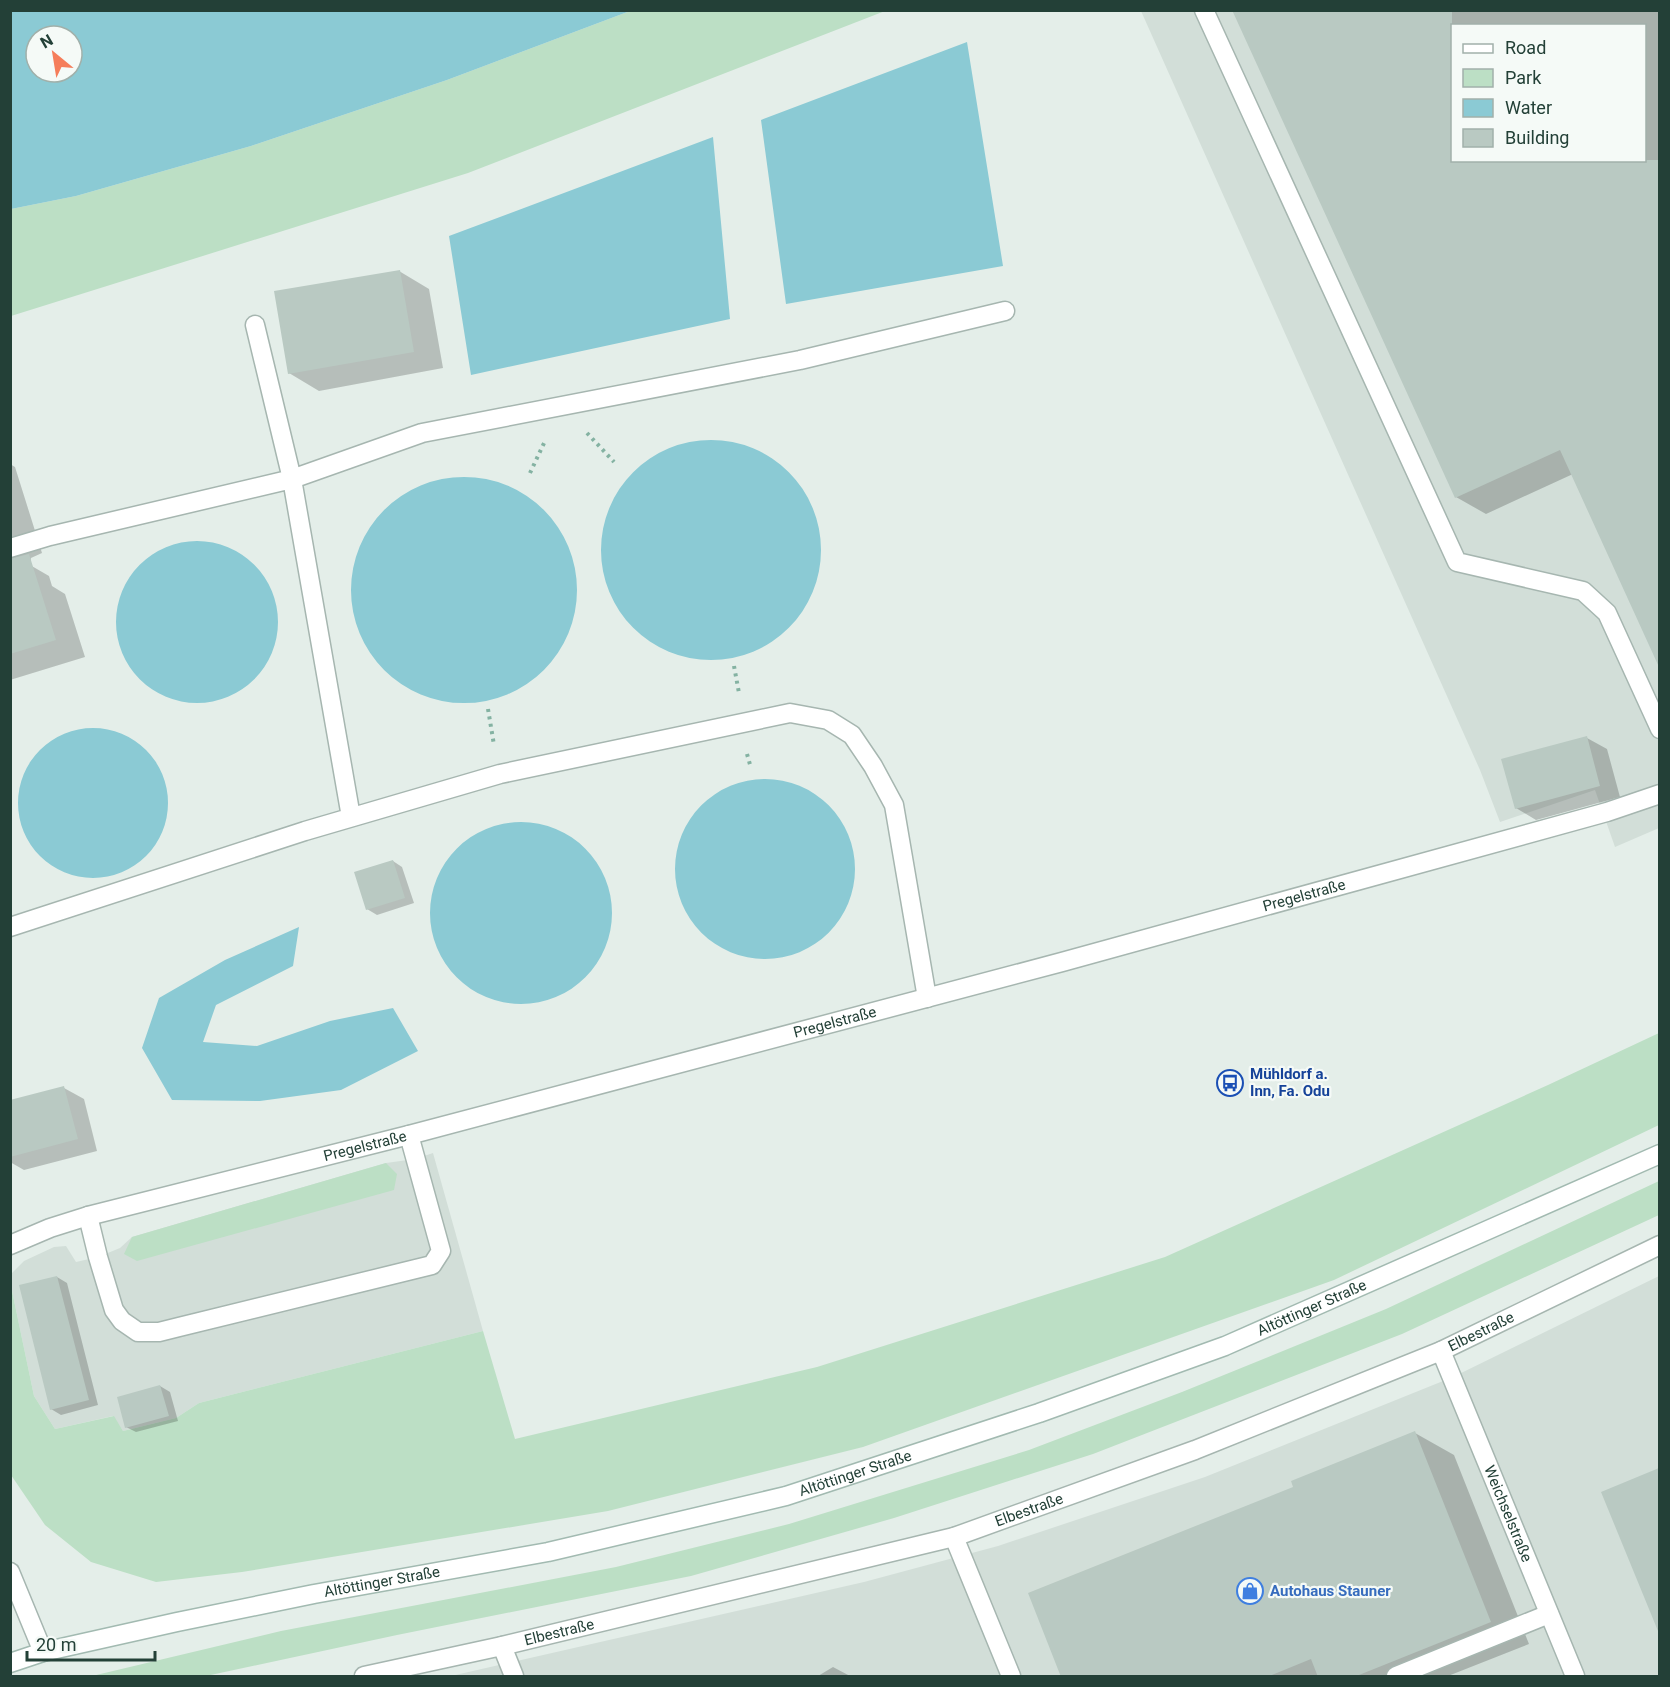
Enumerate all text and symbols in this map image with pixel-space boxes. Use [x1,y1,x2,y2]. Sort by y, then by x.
north arrow [24,24,84,84]
legend [1451,24,1646,162]
text: N [37,30,56,52]
text: Road [1505,37,1546,58]
text: Park [1505,67,1542,88]
text: Water [1505,97,1552,118]
text: Building [1505,127,1569,148]
street label: Pregelstraße [1261,875,1347,915]
street label: Pregelstraße [792,1003,878,1042]
place label: Mühldorf a. Inn, Fa. Odu [1250,1065,1330,1100]
bus stop icon: Mühldorf a. Inn, Fa. Odu [1215,1068,1245,1098]
street label: Pregelstraße [322,1127,408,1165]
street label: Altöttinger Straße [1254,1276,1369,1340]
street label: Elbestraße [1445,1308,1517,1355]
street label: Altöttinger Straße [797,1446,914,1500]
street label: Weichselstraße [1480,1463,1536,1565]
street label: Elbestraße [993,1489,1066,1530]
street label: Altöttinger Straße [323,1563,441,1601]
shop icon: Autohaus Stauner [1235,1576,1265,1606]
place label: Autohaus Stauner [1270,1582,1391,1600]
street label: Elbestraße [522,1615,596,1649]
scale bar [27,1624,154,1662]
text: 20 m [36,1634,76,1655]

